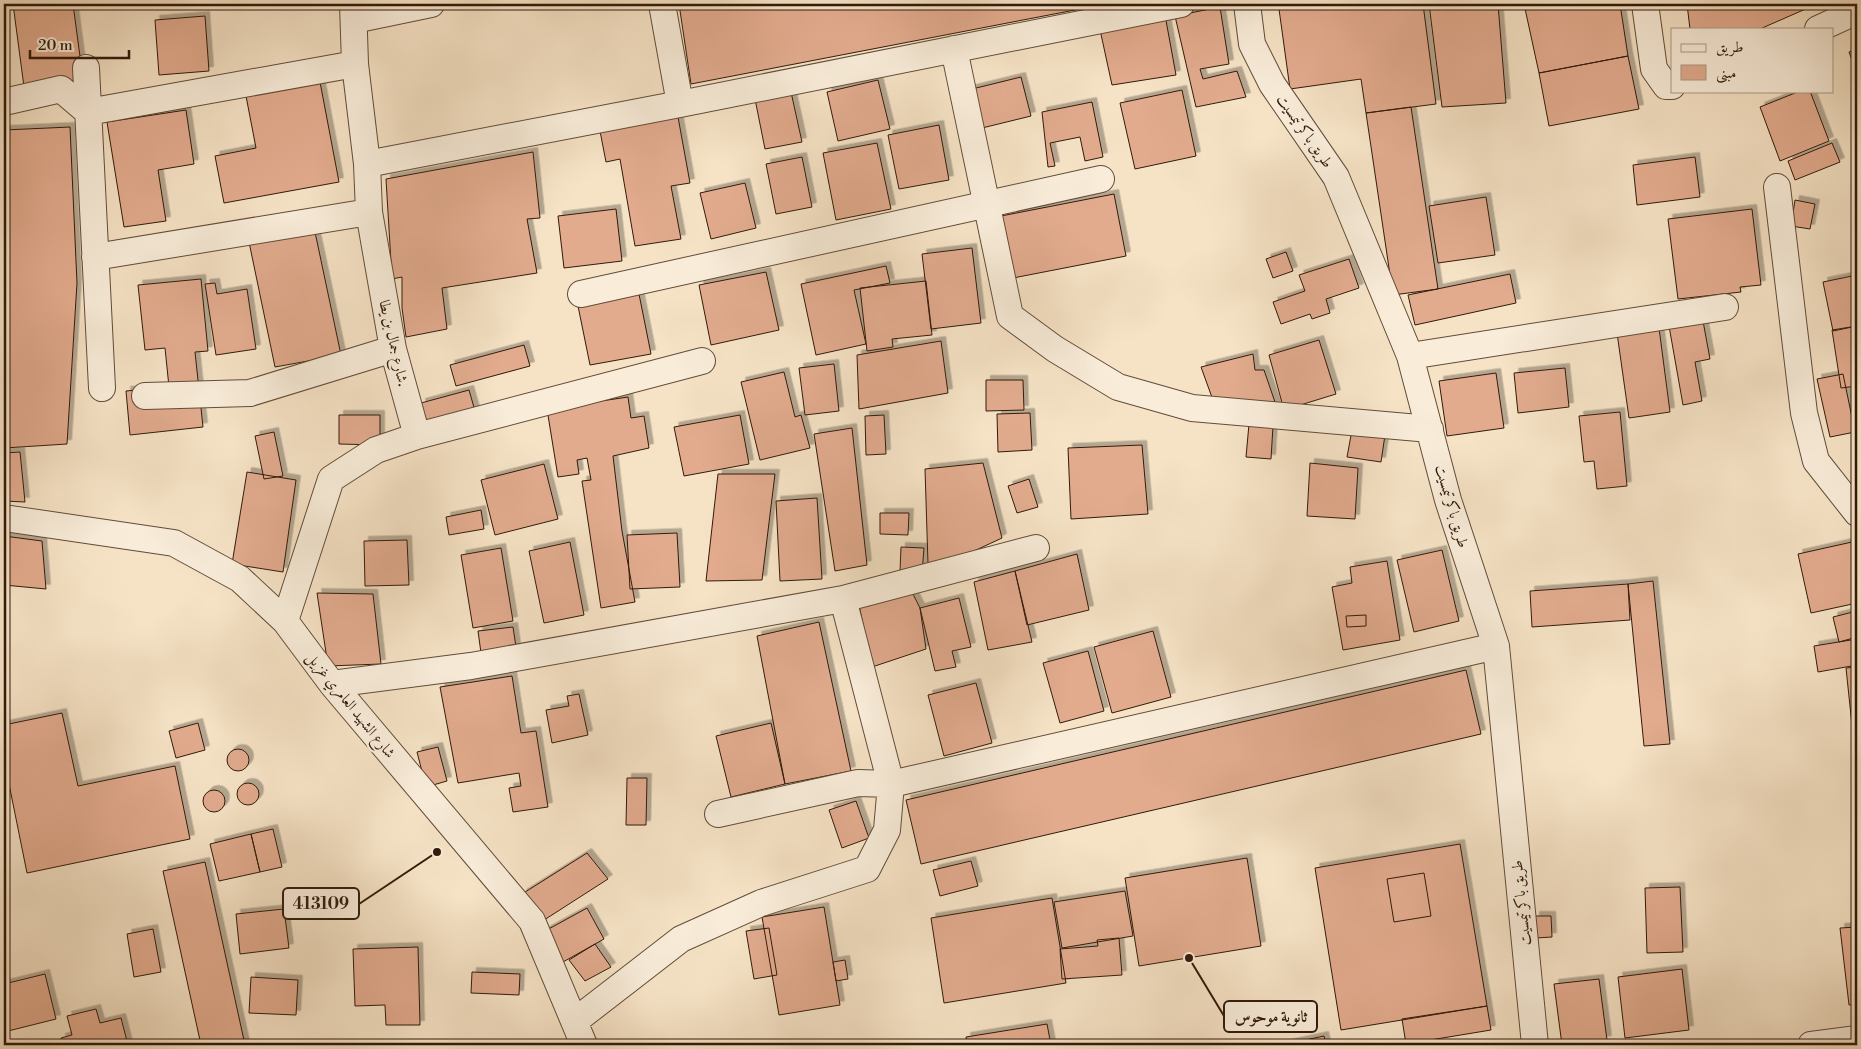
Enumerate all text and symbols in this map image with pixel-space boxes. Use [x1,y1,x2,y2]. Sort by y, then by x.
scale bar [30,28,129,60]
legend [1671,28,1834,92]
text: 20 m [38,36,73,55]
text: طريق [1716,38,1743,57]
text: مبنى [1716,64,1736,84]
street label: طريق باكر تيمسيت [1272,91,1337,172]
street label: شارع جمال بن يطا. [371,298,413,389]
street label: طريق باكر تيمسيت [1431,462,1472,550]
street label: شارع الشهيد العامري غزيل [300,648,399,764]
street label: طريق باكر تيمسيت [1508,859,1535,947]
callout: 413109 [283,888,359,919]
text: 413109 [293,894,349,914]
callout: ثانوية موحوس [1224,1001,1317,1032]
text: ثانوية موحوس [1235,1007,1308,1027]

